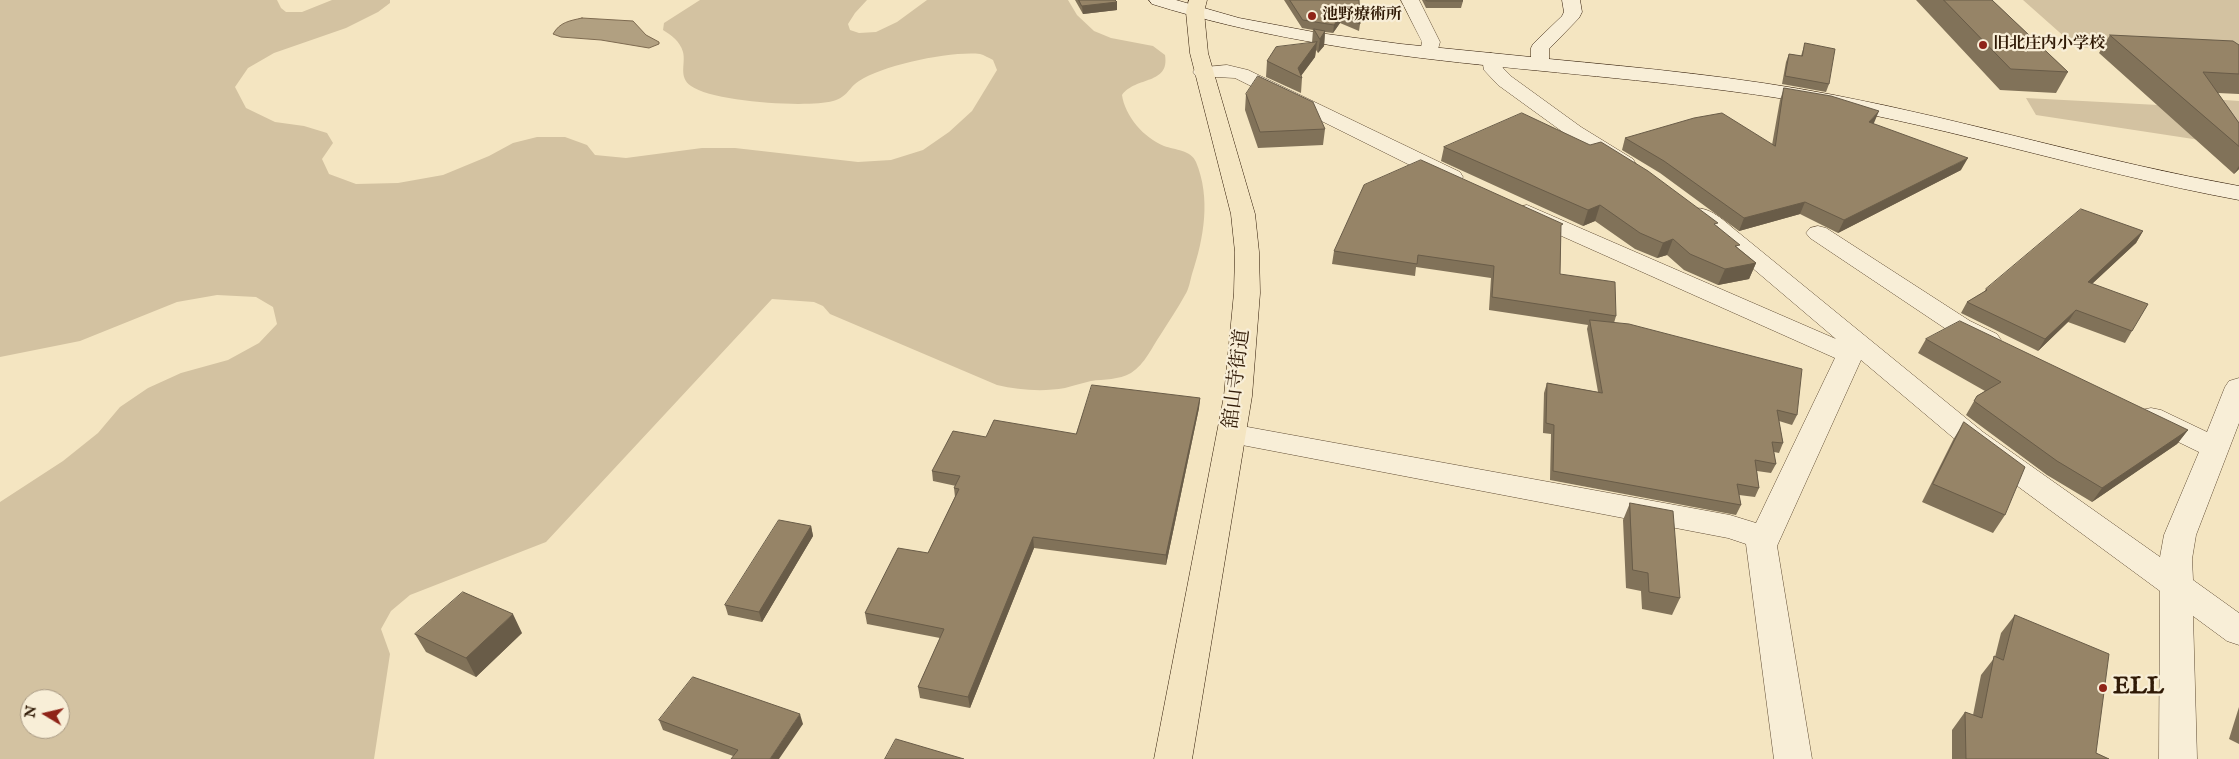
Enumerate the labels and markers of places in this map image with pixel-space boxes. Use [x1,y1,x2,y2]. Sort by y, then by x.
place label: 池野療術所 [1322,6,1402,26]
marker: 池野療術所 [1306,10,1318,22]
place label: 旧北庄内小学校 [1993,35,2105,55]
marker: 旧北庄内小学校 [1977,39,1989,51]
place label: ELL [2113,674,2164,702]
marker: ELL [2097,682,2109,694]

